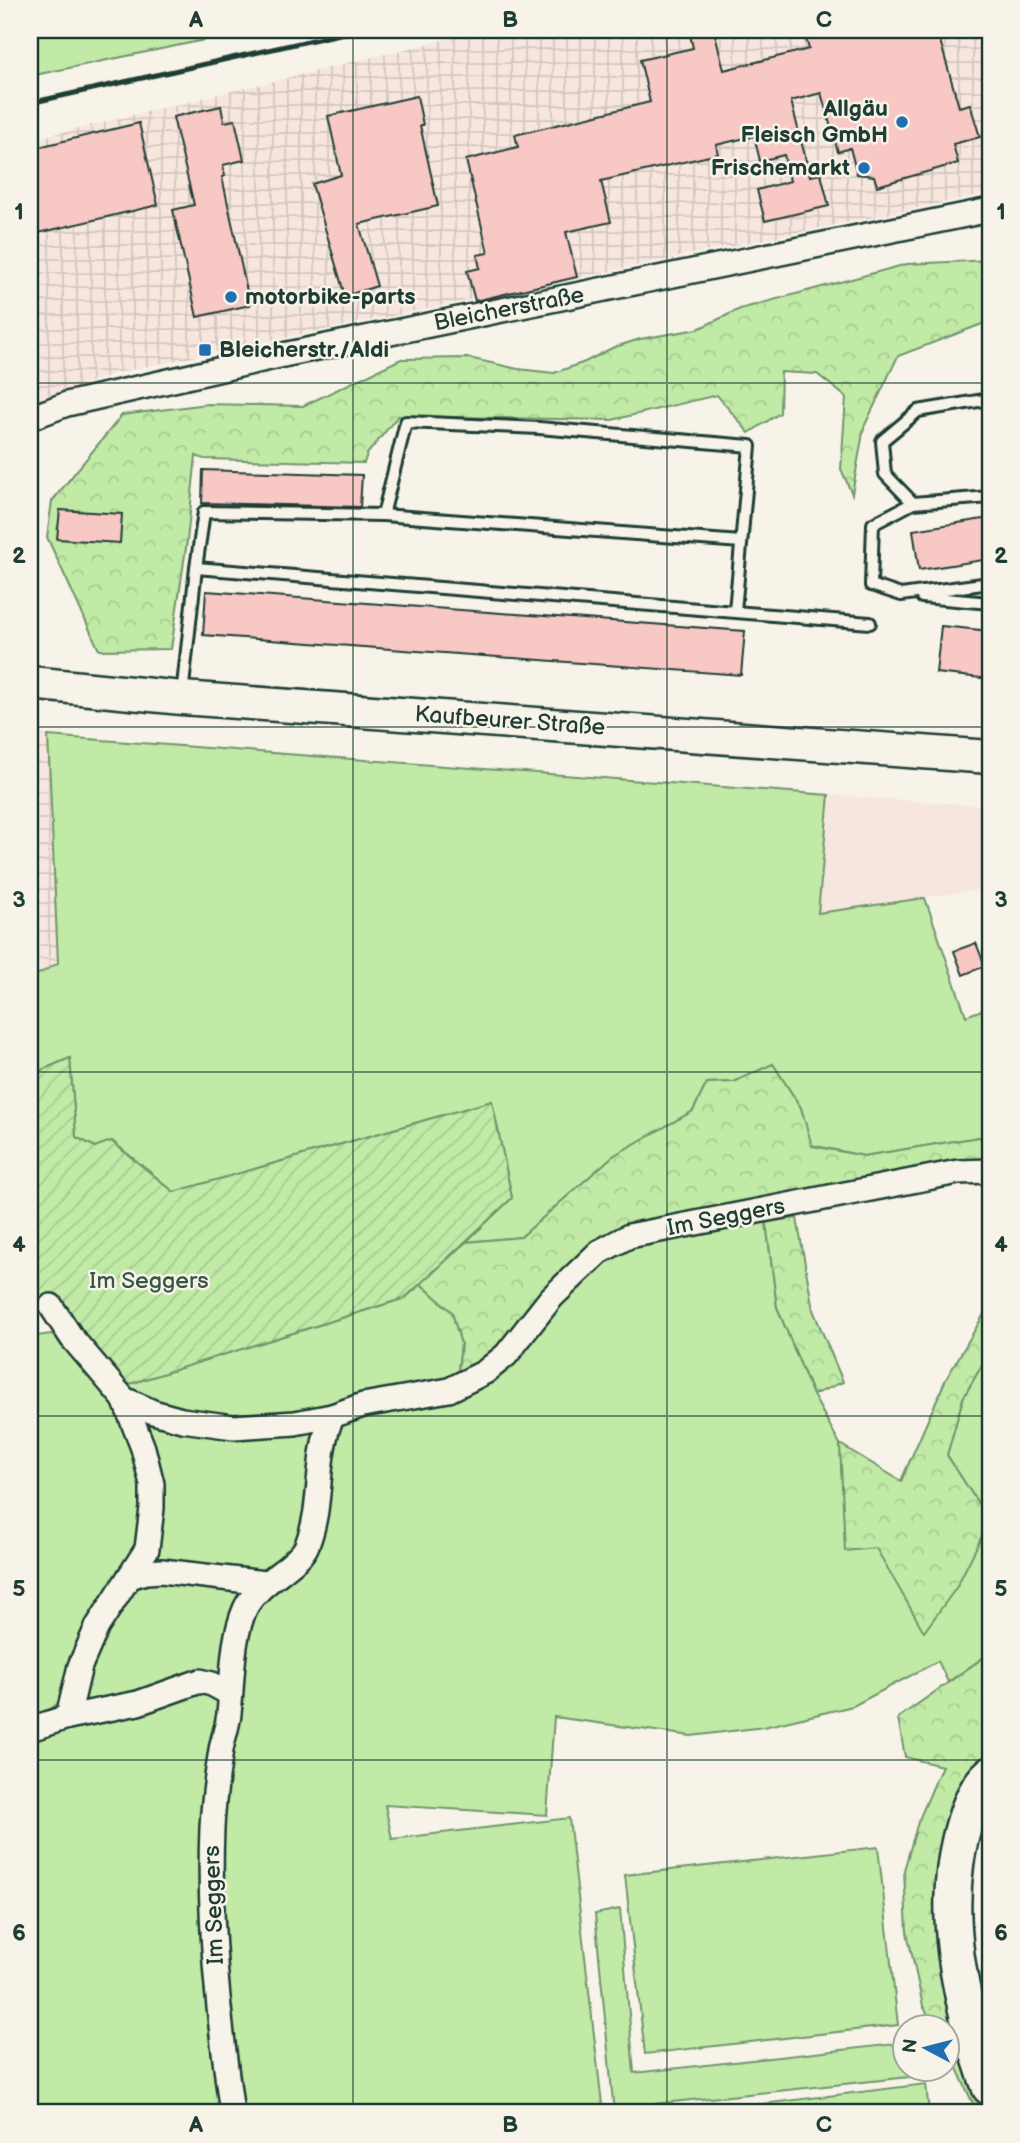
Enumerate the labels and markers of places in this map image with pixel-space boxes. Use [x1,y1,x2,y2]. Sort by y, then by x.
place label: Allgäu Fleisch GmbH [741,95,888,149]
marker: Allgäu Fleisch GmbH [894,114,910,130]
place label: Frischemarkt [711,154,850,182]
marker: Frischemarkt [856,160,872,176]
place label: motorbike-parts [245,283,416,311]
marker: motorbike-parts [223,289,239,305]
place label: Bleicherstr./Aldi [219,336,389,364]
marker: Bleicherstr./Aldi [197,342,213,358]

